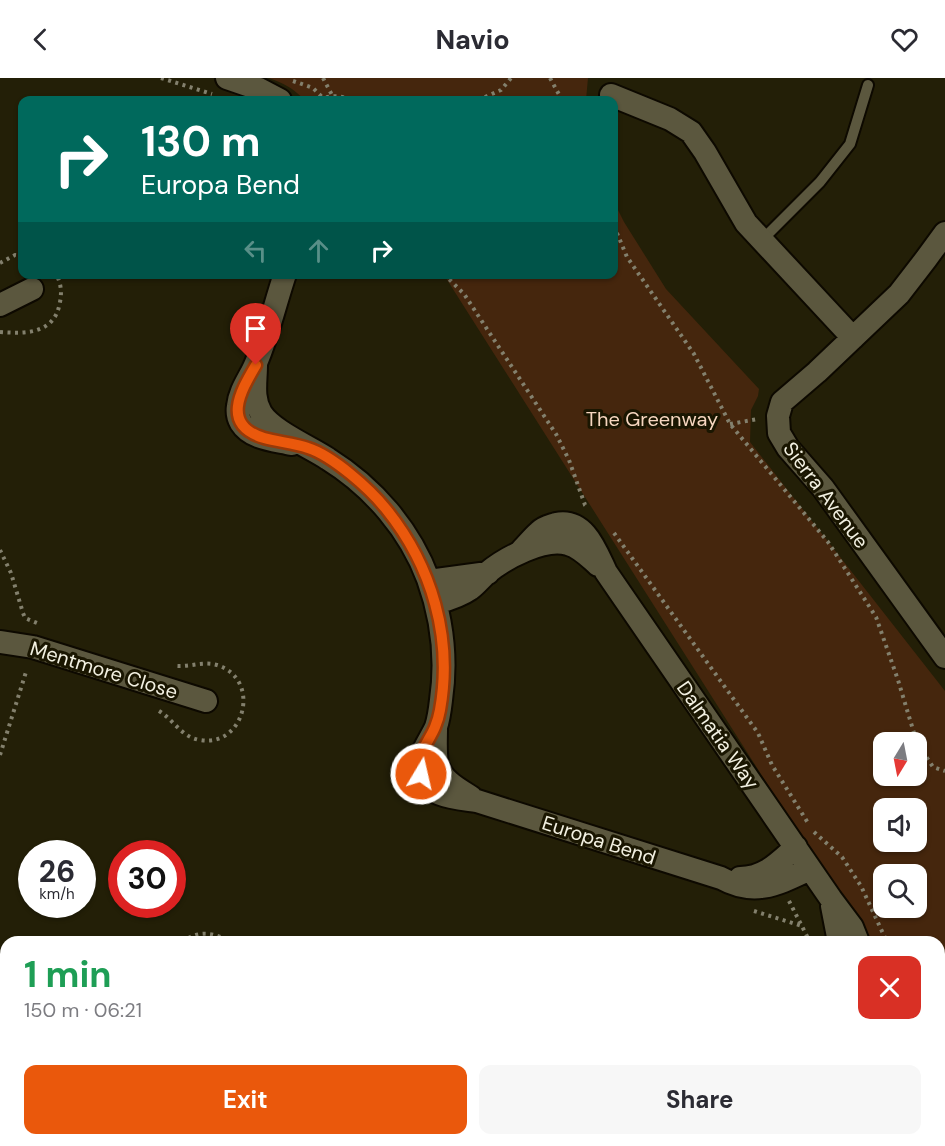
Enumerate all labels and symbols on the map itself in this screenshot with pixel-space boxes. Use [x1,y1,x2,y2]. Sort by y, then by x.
pin [230,303,281,365]
park label: The Greenway [586,406,718,432]
street label: Sierra Avenue [777,437,875,553]
street label: Mentmore Close [27,635,181,705]
street label: Dalmatia Way [671,676,765,794]
north arrow [873,732,927,786]
position arrow [389,742,453,806]
street label: Europa Bend [539,809,659,871]
speed limit sign: 30 [108,840,186,918]

